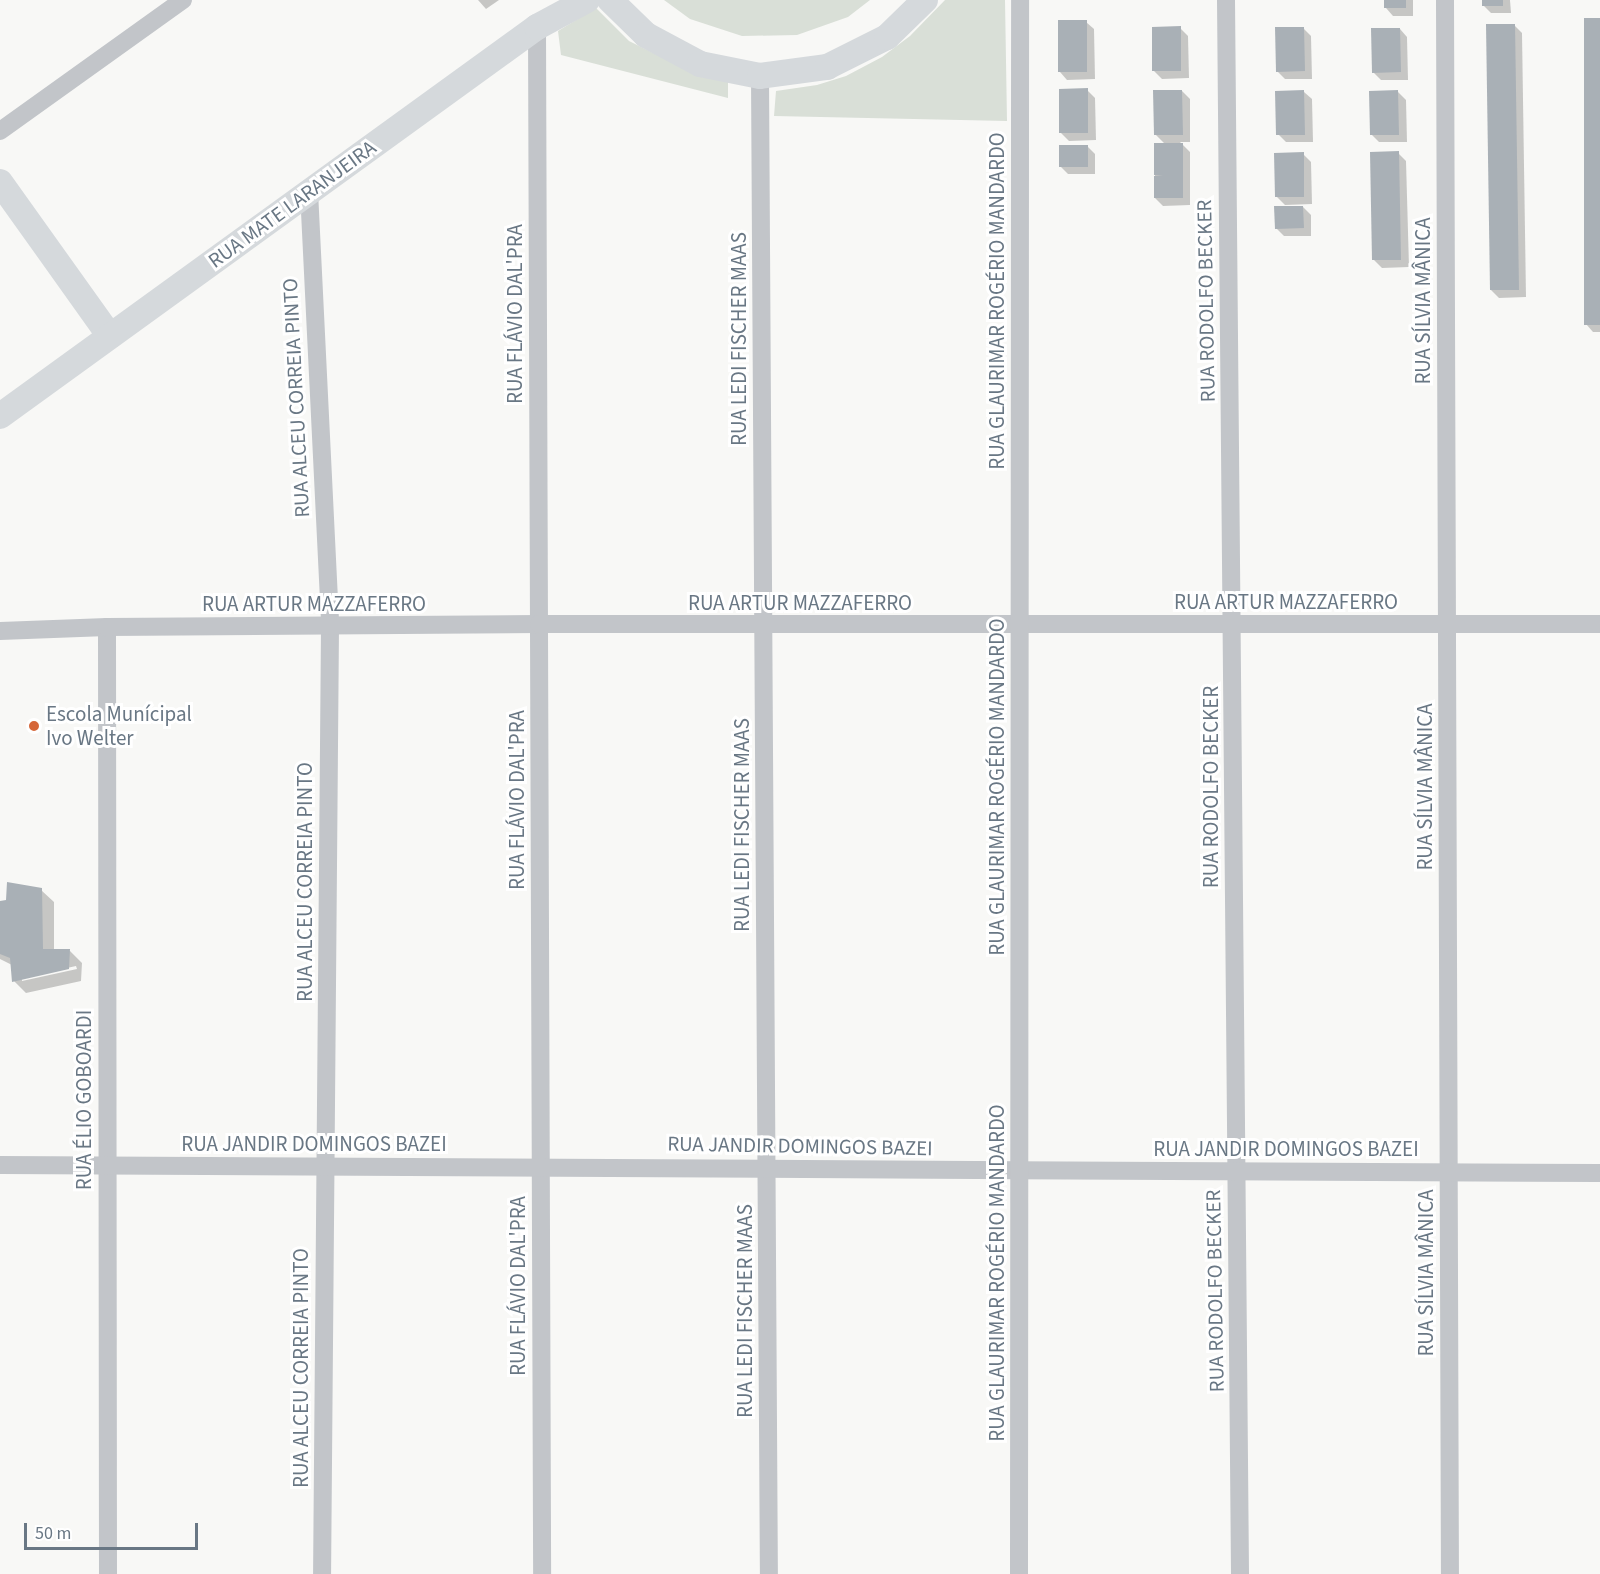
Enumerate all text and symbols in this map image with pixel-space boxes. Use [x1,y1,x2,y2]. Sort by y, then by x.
street label: RUA GLAURIMAR ROGÉRIO MANDARDO [984,132,1010,470]
street label: RUA MATE LARANJEIRA [203,135,381,273]
street label: RUA RODOLFO BECKER [1192,199,1220,403]
street label: RUA SÍLVIA MÂNICA [1410,217,1436,385]
street label: RUA FLÁVIO DAL'PRA [502,224,528,404]
street label: RUA LEDI FISCHER MAAS [726,232,752,446]
street label: RUA ALCEU CORREIA PINTO [277,278,315,518]
street label: RUA ARTUR MAZZAFERRO [1174,589,1398,615]
street label: RUA ARTUR MAZZAFERRO [688,590,912,616]
street label: RUA ARTUR MAZZAFERRO [202,591,426,617]
street label: RUA GLAURIMAR ROGÉRIO MANDARDO [984,618,1010,956]
street label: RUA RODOLFO BECKER [1198,686,1224,888]
place label: Escola Munícipal Ivo Welter [46,701,192,751]
street label: RUA SÍLVIA MÂNICA [1412,703,1438,871]
street label: RUA FLÁVIO DAL'PRA [504,710,530,890]
street label: RUA LEDI FISCHER MAAS [729,718,755,932]
marker: Escola Munícipal Ivo Welter [27,719,41,733]
street label: RUA ALCEU CORREIA PINTO [292,762,318,1002]
street label: RUA ÉLIO GOBOARDI [71,1010,97,1190]
street label: RUA GLAURIMAR ROGÉRIO MANDARDO [984,1104,1010,1442]
street label: RUA JANDIR DOMINGOS BAZEI [181,1131,447,1157]
street label: RUA JANDIR DOMINGOS BAZEI [667,1131,933,1161]
street label: RUA JANDIR DOMINGOS BAZEI [1153,1136,1419,1162]
street label: RUA RODOLFO BECKER [1201,1189,1229,1393]
street label: RUA SÍLVIA MÂNICA [1413,1189,1439,1357]
street label: RUA FLÁVIO DAL'PRA [505,1196,531,1376]
street label: RUA LEDI FISCHER MAAS [732,1204,758,1418]
street label: RUA ALCEU CORREIA PINTO [288,1248,314,1488]
scale bar [27,1511,201,1549]
text: 50 m [35,1521,71,1546]

